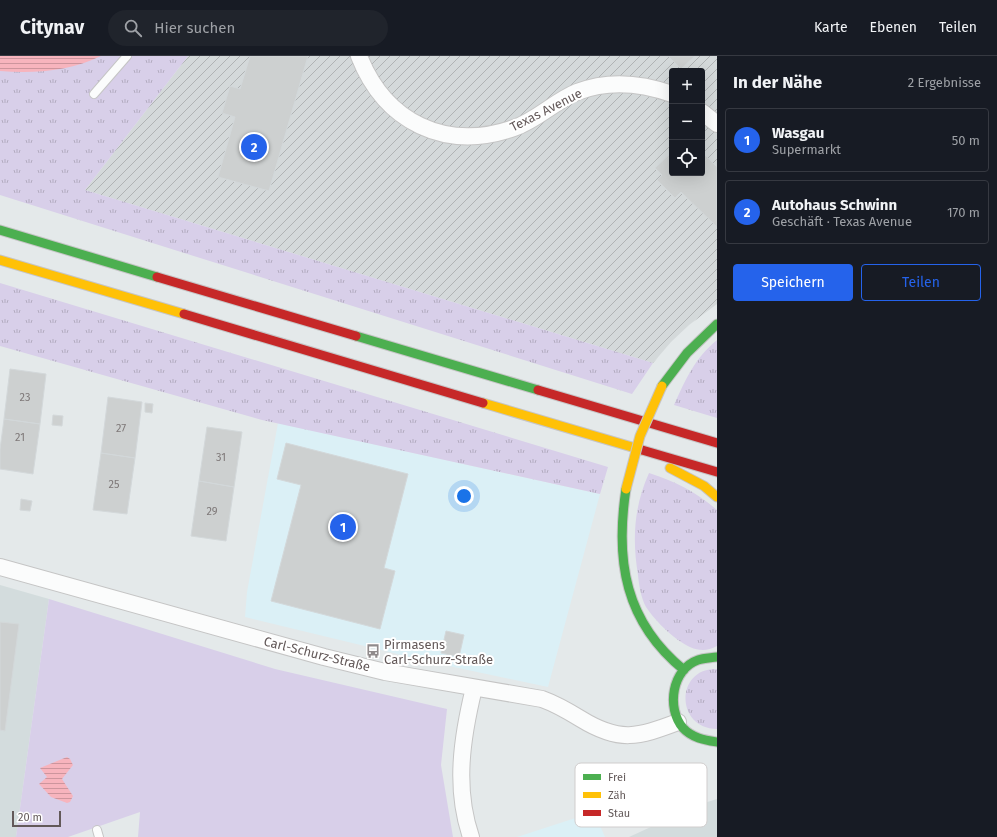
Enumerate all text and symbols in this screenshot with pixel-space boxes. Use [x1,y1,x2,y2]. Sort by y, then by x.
search box [108,10,388,46]
text: Citynav [20,16,84,39]
icon: search [122,17,144,39]
text: Hier suchen [154,19,235,37]
text: Karte [814,19,848,36]
text: Ebenen [870,19,917,36]
text: Teilen [939,19,977,36]
map controls [669,68,705,176]
button: + [669,68,705,104]
text: In der Nähe [733,72,822,93]
text: 2 Ergebnisse [908,75,981,90]
street label: Texas Avenue [508,85,584,135]
button: − [669,104,705,140]
text: Wasgau [772,124,824,142]
pin: 2 [241,132,267,162]
text: 1 [744,133,750,148]
text: 50 m [952,133,980,148]
button: locate [669,140,705,176]
text: Supermarkt [772,142,841,157]
text: Autohaus Schwinn [772,196,897,214]
text: 2 [744,205,750,220]
text: 170 m [947,205,980,220]
text: Geschäft · Texas Avenue [772,214,912,229]
button: Speichern [733,264,853,301]
button: Teilen [861,264,981,301]
house number: 23 [20,391,30,404]
house number: 27 [116,422,126,435]
house number: 21 [15,431,25,444]
house number: 31 [216,451,226,464]
house number: 25 [109,478,120,491]
your location [454,486,474,506]
house number: 29 [206,505,218,518]
pin: 1 [330,512,356,542]
street label: Carl-Schurz-Straße [262,634,372,674]
place label: Pirmasens Carl-Schurz-Straße [384,637,493,667]
bus stop icon: Pirmasens Carl-Schurz-Straße [365,643,381,659]
legend [575,763,707,827]
text: Frei [608,771,626,784]
text: Zäh [608,789,626,802]
text: Stau [608,807,630,820]
scale bar [12,809,61,828]
text: 20 m [18,811,42,824]

